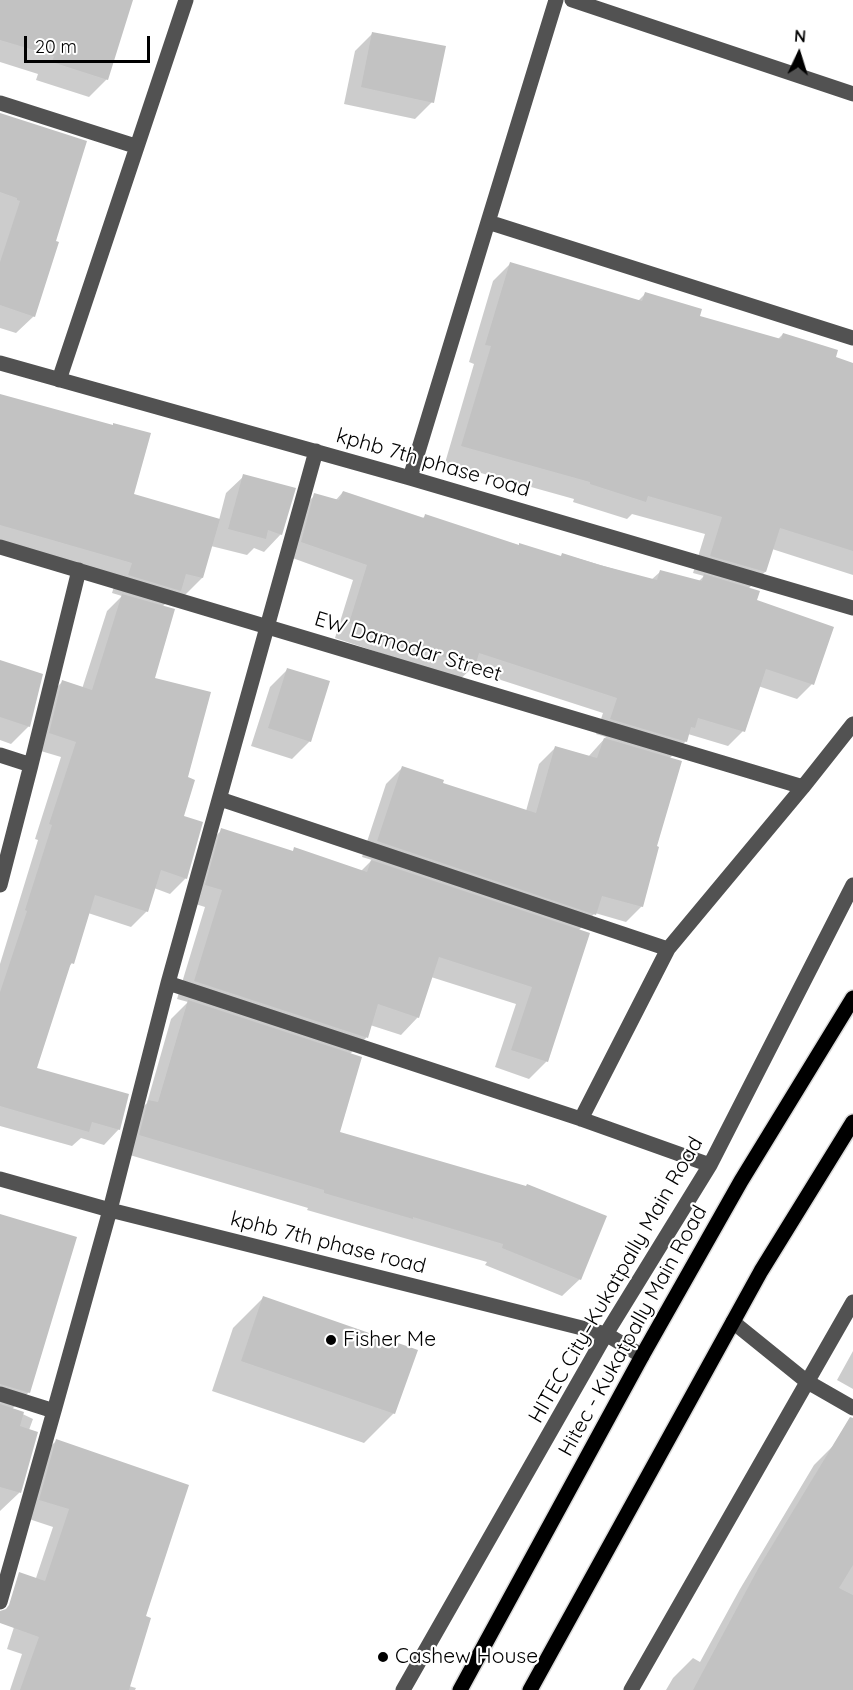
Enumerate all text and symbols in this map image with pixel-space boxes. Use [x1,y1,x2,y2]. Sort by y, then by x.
scale bar [27,24,153,62]
north arrow [769,24,829,84]
text: N [794,26,807,46]
text: 20 m [35,35,77,58]
street label: kphb 7th phase road [333,423,533,503]
street label: EW Damodar Street [311,607,505,687]
street label: HITEC City–Kukatpally Main Road [524,1132,708,1428]
street label: Hitec - Kukatpally Main Road [553,1201,713,1461]
street label: kphb 7th phase road [228,1207,428,1279]
place label: Fisher Me [343,1327,436,1353]
marker: Fisher Me [324,1333,338,1347]
place label: Cashew House [395,1644,538,1670]
marker: Cashew House [376,1650,390,1664]

